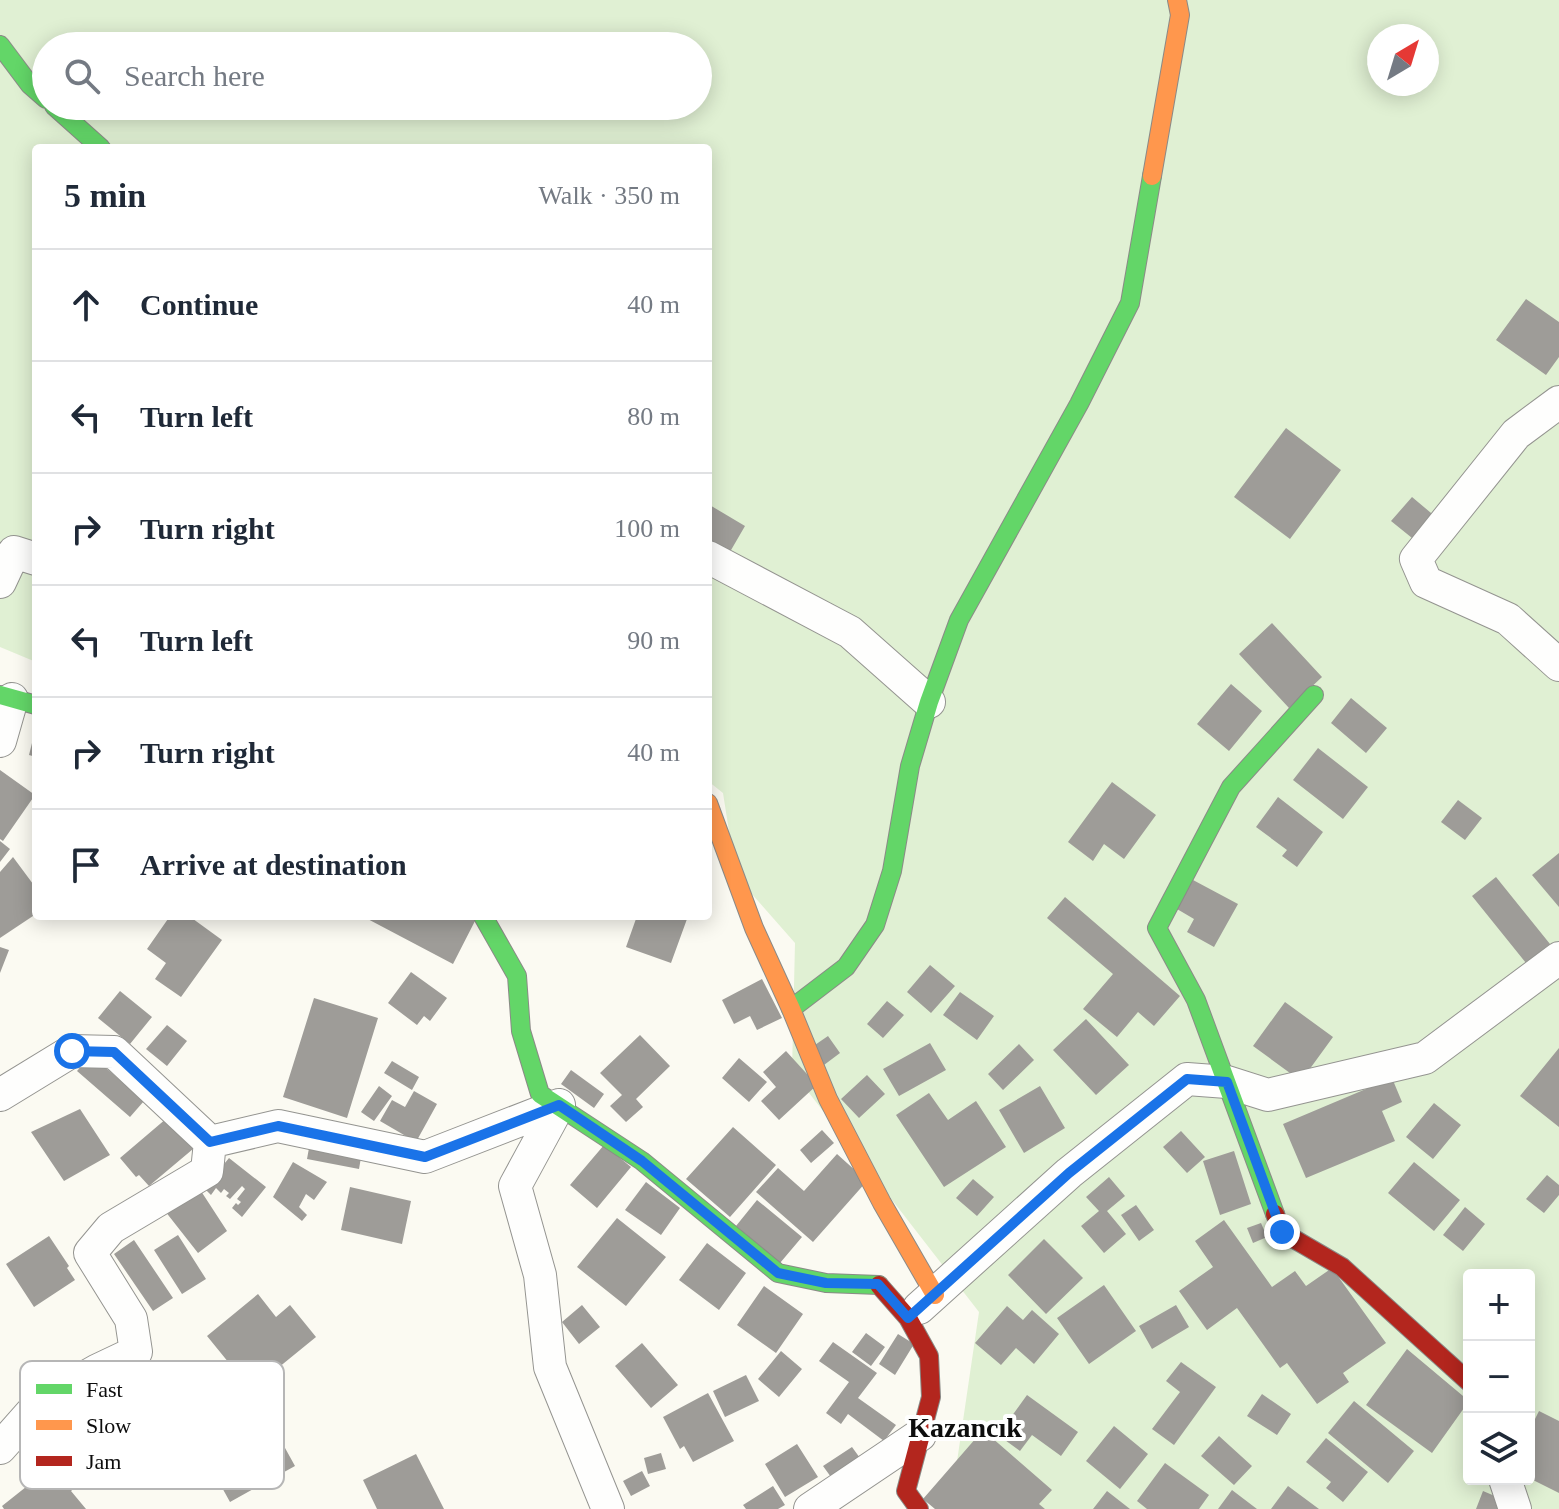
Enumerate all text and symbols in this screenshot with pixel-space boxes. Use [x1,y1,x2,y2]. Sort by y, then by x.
north arrow [1367,24,1439,96]
search box [32,32,712,120]
icon: search [60,54,104,98]
text: Search here [124,59,265,92]
text: 5 min [64,177,146,214]
text: Walk · 350 m [538,181,680,210]
icon: ahead [64,283,108,327]
text: Continue [140,288,258,321]
text: 40 m [627,290,680,319]
icon: left [64,395,108,439]
text: Turn left [140,400,253,433]
text: 80 m [627,402,680,431]
icon: right [64,507,108,551]
text: Turn right [140,512,275,545]
text: 100 m [614,514,680,543]
icon: left [64,619,108,663]
text: Turn left [140,624,253,657]
text: 90 m [627,626,680,655]
icon: right [64,731,108,775]
text: Turn right [140,736,275,769]
text: 40 m [627,738,680,767]
icon: arrive [64,843,108,887]
text: Arrive at destination [140,848,407,881]
route start [54,1033,90,1069]
route end [1264,1214,1300,1250]
map controls [1463,1269,1535,1485]
button: + [1463,1269,1535,1341]
button: − [1463,1341,1535,1413]
legend [20,1361,284,1489]
text: Fast [86,1377,123,1402]
district label: Kazancık [908,1412,1022,1443]
text: Slow [86,1413,131,1438]
button: layers [1463,1413,1535,1485]
text: Jam [86,1449,121,1474]

